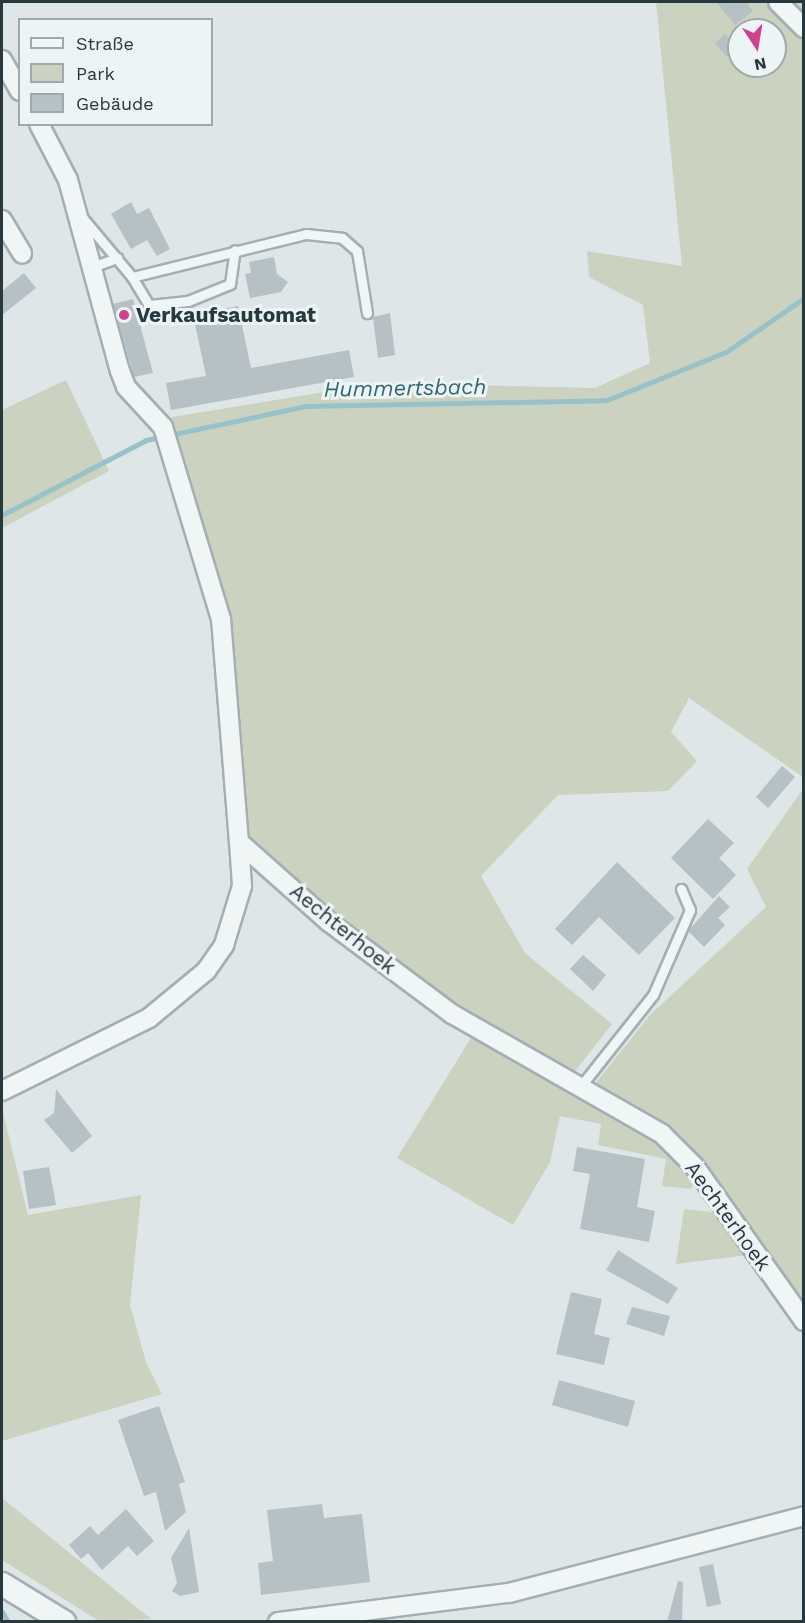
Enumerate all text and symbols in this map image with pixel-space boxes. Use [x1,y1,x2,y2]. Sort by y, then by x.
legend [18,18,213,126]
north arrow [727,18,787,78]
text: Straße [76,33,134,54]
text: N [753,54,768,75]
text: Park [76,63,115,84]
text: Gebäude [76,93,154,114]
place label: Verkaufsautomat [136,302,316,328]
marker: Verkaufsautomat [117,308,131,322]
water label: Hummertsbach [324,373,486,403]
street label: Aechterhoek [285,878,401,980]
street label: Aechterhoek [680,1156,776,1276]

